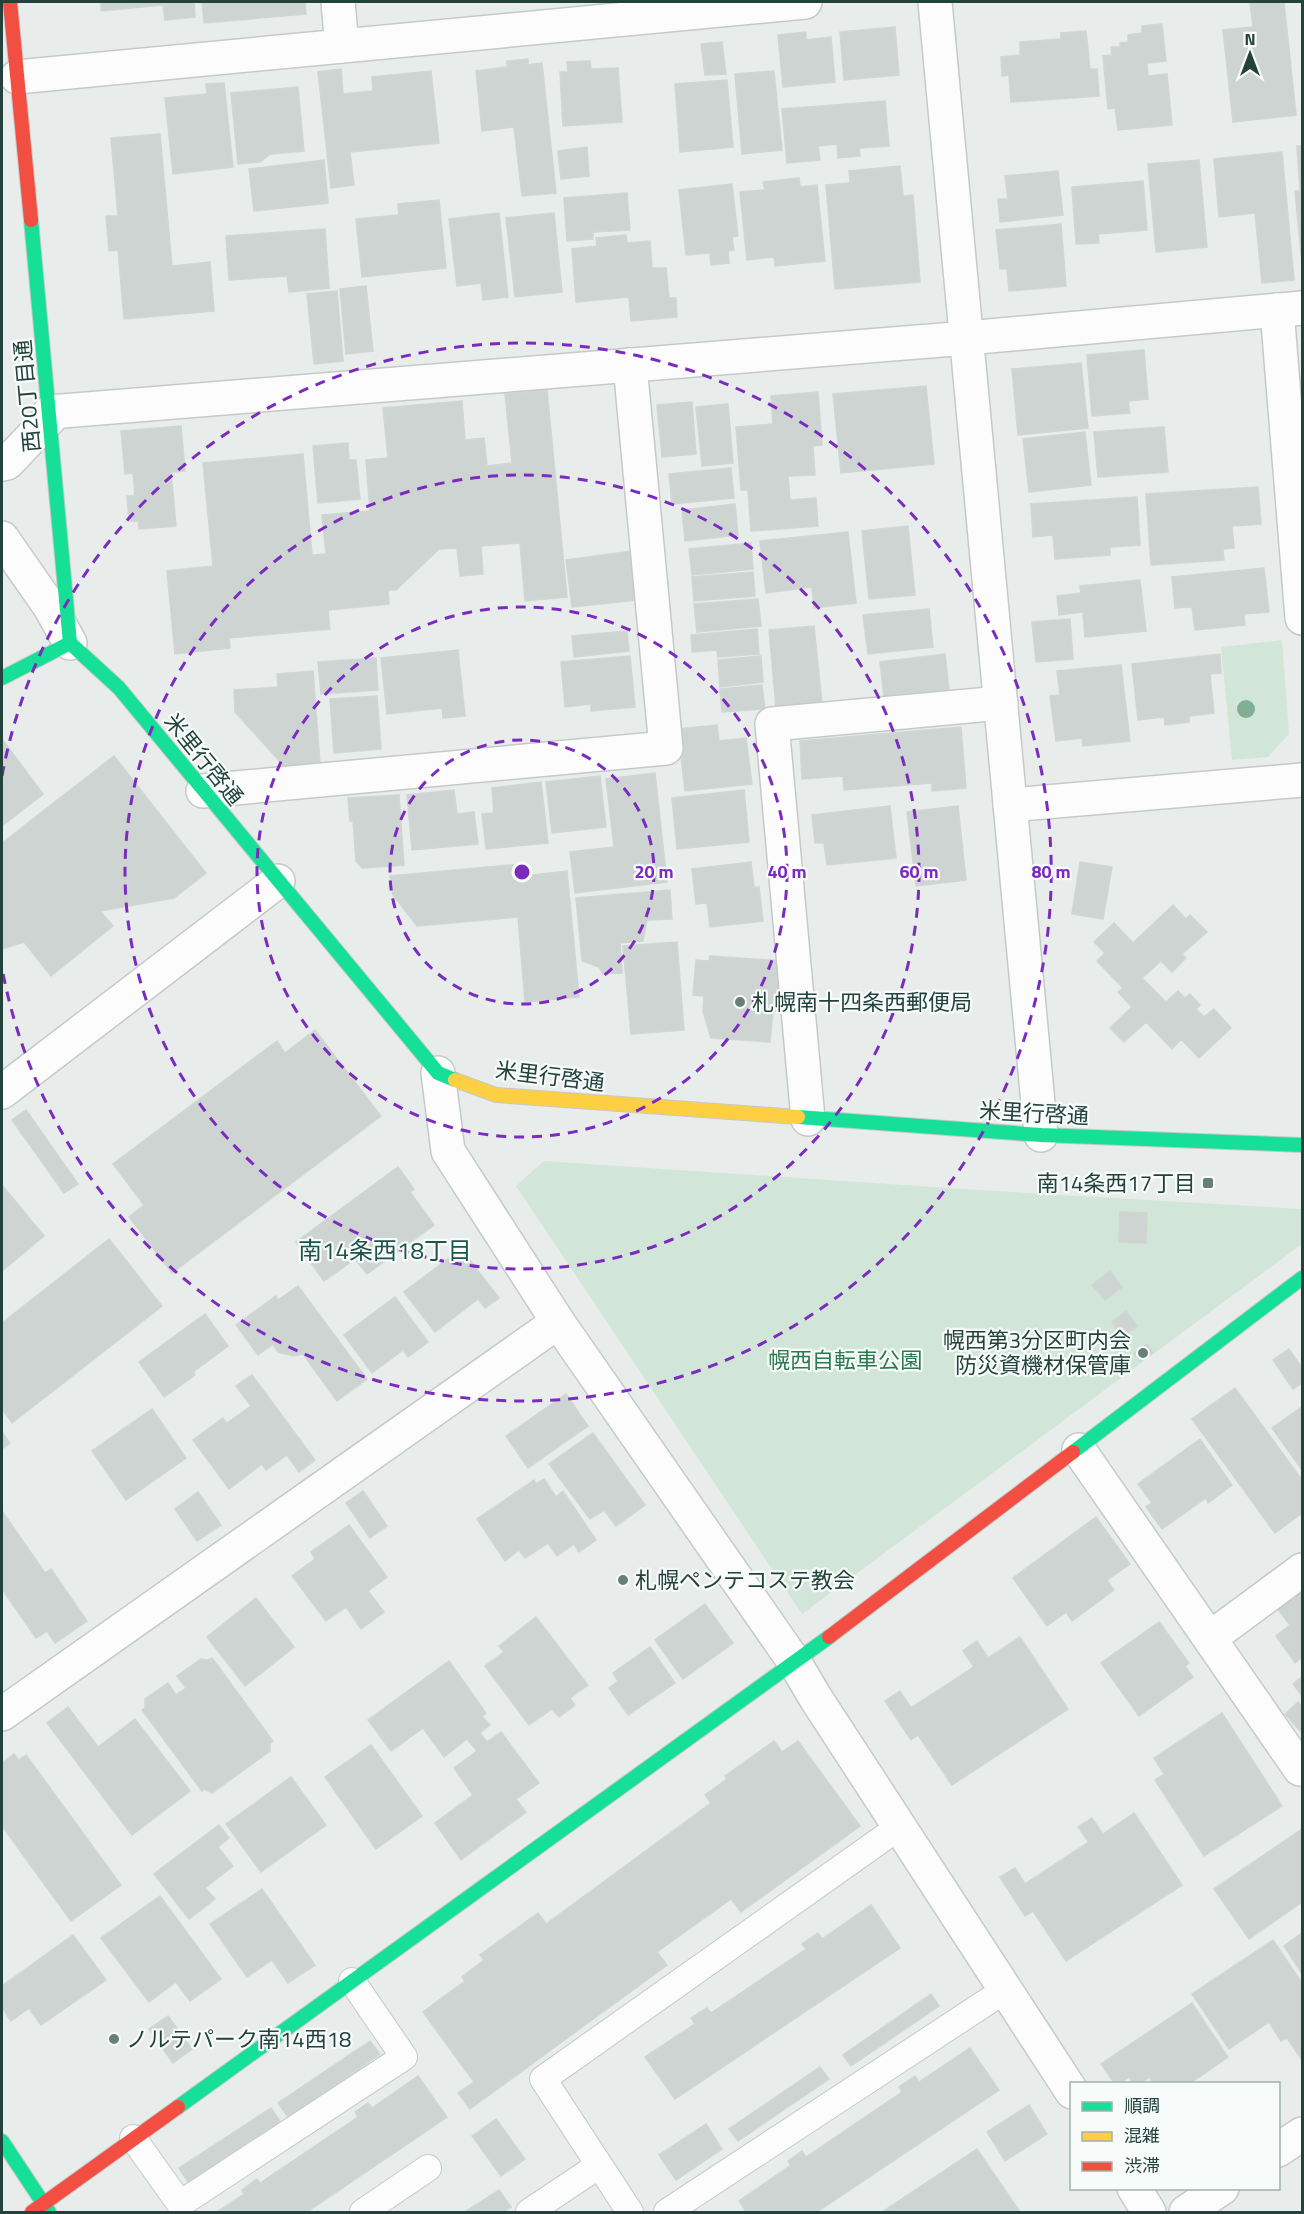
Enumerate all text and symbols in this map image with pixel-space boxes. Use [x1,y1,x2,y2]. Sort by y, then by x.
north arrow [1220,24,1280,84]
text: N [1244,27,1256,51]
street label: 西20丁目通 [5,338,49,454]
street label: 米里行啓通 [156,706,252,812]
text: 20 m [634,858,674,885]
text: 40 m [767,858,807,885]
text: 60 m [899,858,939,885]
text: 80 m [1031,858,1071,885]
centre of rings [512,862,532,882]
place label: 札幌南十四条西郵便局 [752,985,972,1019]
marker: 札幌南十四条西郵便局 [733,995,747,1009]
street label: 米里行啓通 [493,1052,607,1100]
street label: 米里行啓通 [978,1093,1090,1133]
place label: 南14条西17丁目 [1037,1166,1196,1200]
marker: 南14条西17丁目 [1201,1176,1215,1190]
district label: 南14条西18丁目 [298,1232,472,1268]
place label: 幌西第3分区町内会 防災資機材保管庫 [943,1323,1131,1382]
park label: 幌西自転車公園 [768,1343,922,1377]
marker: 幌西第3分区町内会 防災資機材保管庫 [1136,1346,1150,1360]
place label: 札幌ペンテコステ教会 [635,1563,855,1597]
marker: 札幌ペンテコステ教会 [616,1573,630,1587]
place label: ノルテパーク南14西18 [126,2022,351,2056]
marker: ノルテパーク南14西18 [107,2032,121,2046]
legend [1070,2082,1280,2190]
text: 順調 [1124,2092,1160,2119]
text: 混雑 [1124,2122,1160,2149]
text: 渋滞 [1124,2152,1160,2179]

